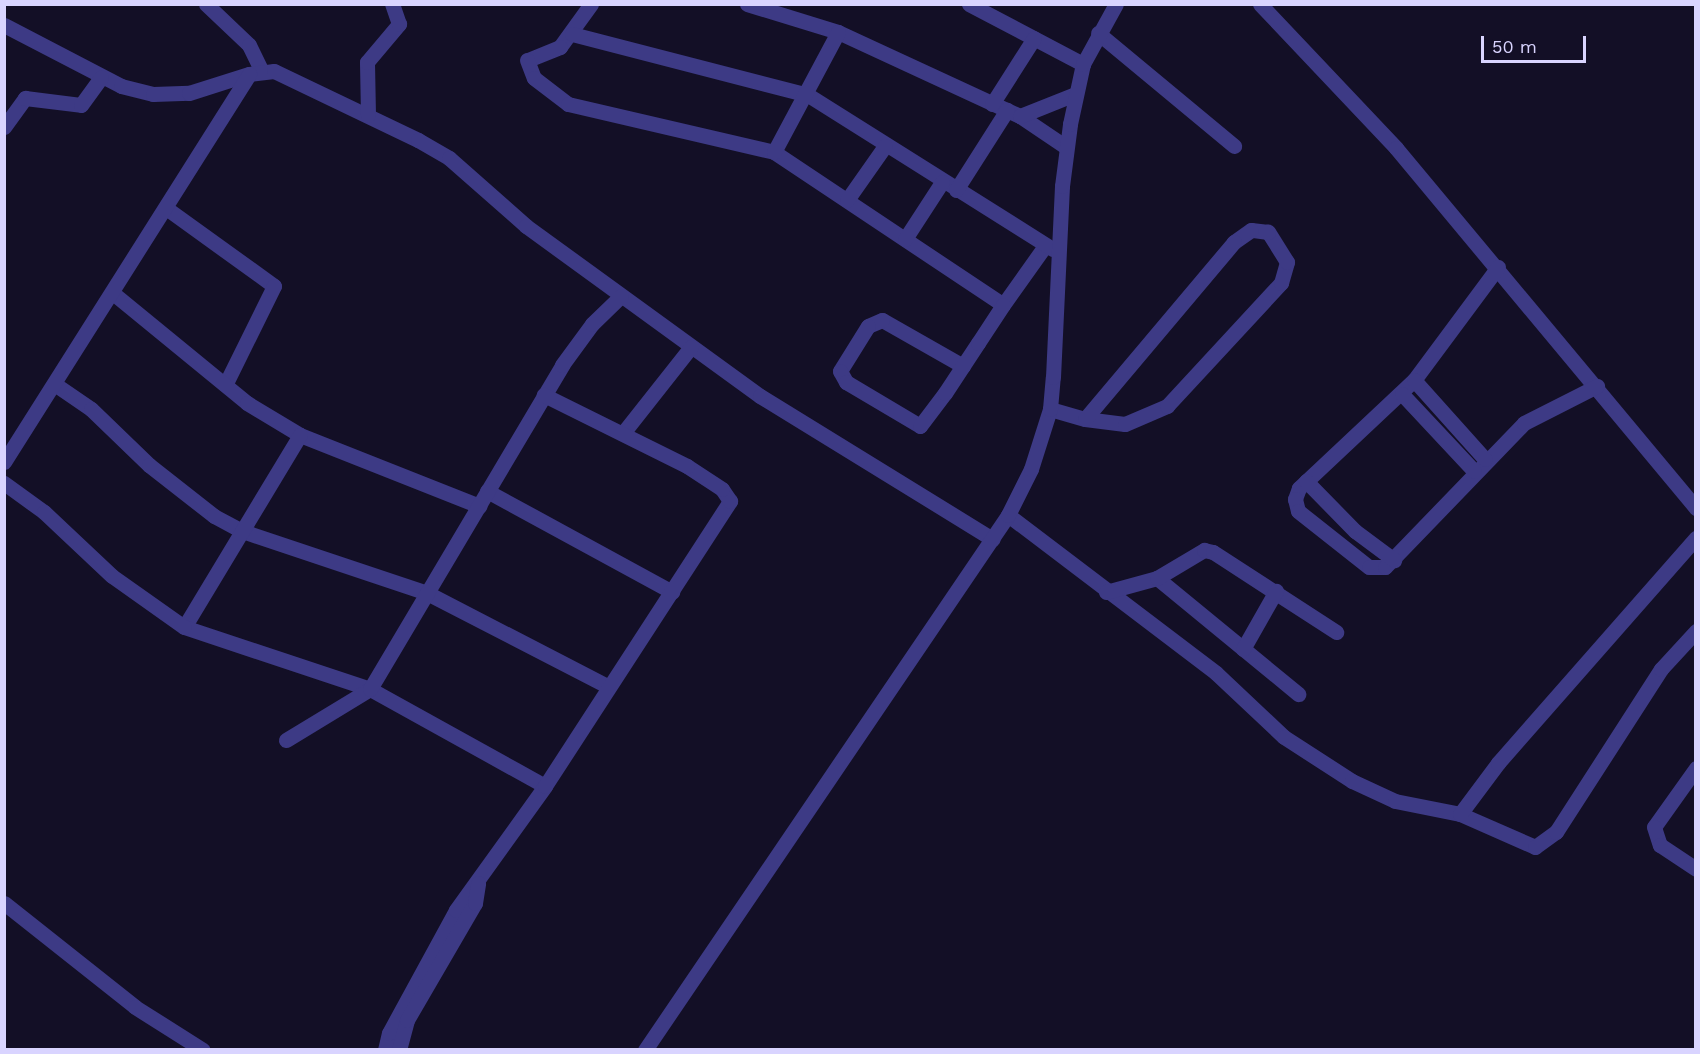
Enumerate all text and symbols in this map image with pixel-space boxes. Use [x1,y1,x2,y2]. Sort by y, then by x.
scale bar [1484,24,1589,62]
text: 50 m [1492,36,1537,57]

